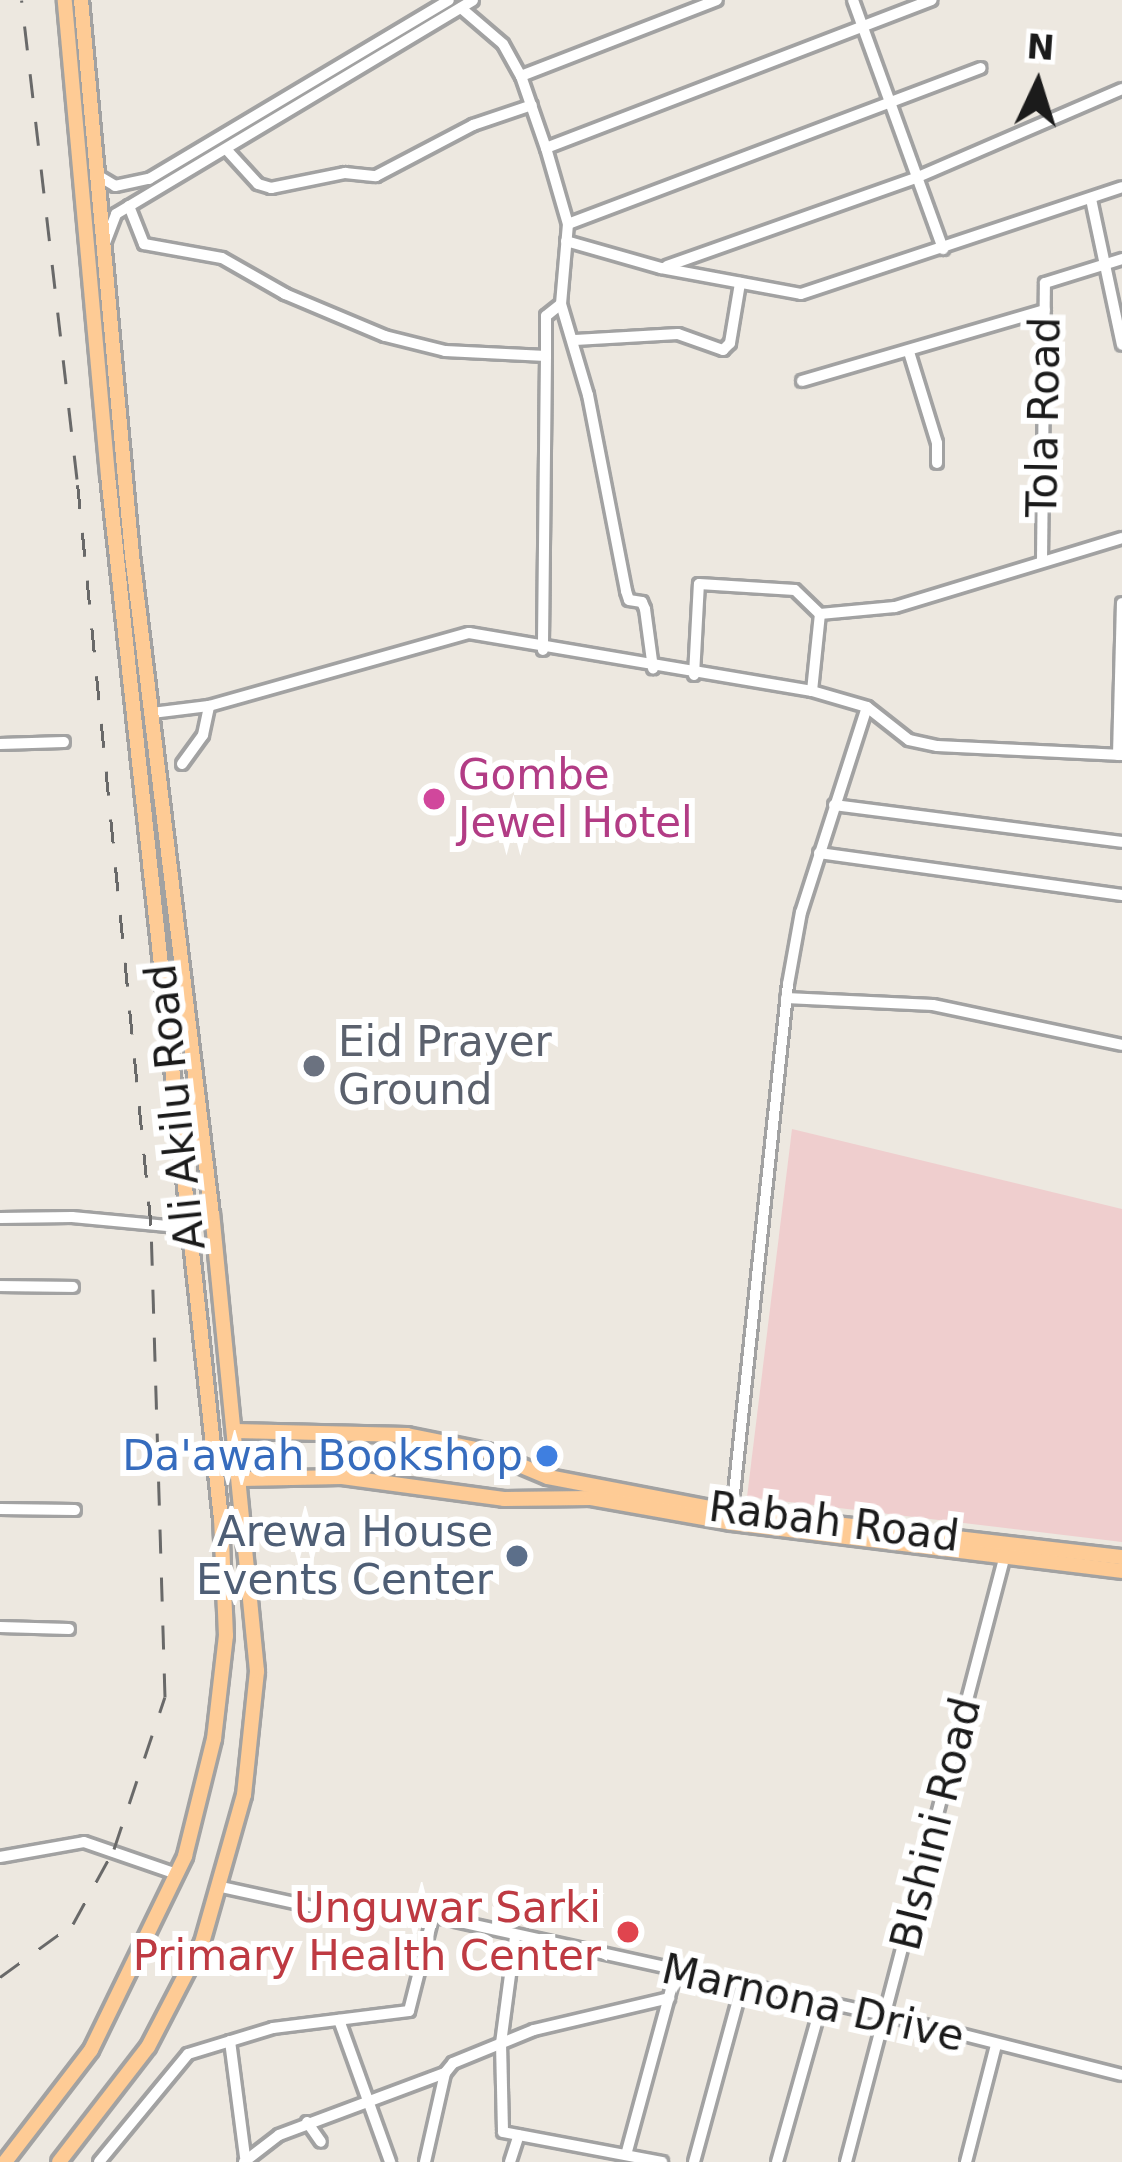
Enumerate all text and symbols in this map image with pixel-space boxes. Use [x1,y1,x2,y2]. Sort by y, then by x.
north arrow [978,24,1098,144]
text: N [1025,27,1056,68]
street label: Tola Road [1017,316,1071,518]
place label: Gombe Jewel Hotel [458,750,693,848]
marker: Gombe Jewel Hotel [421,786,447,812]
street label: Ali Akilu Road [136,962,216,1252]
place label: Eid Prayer Ground [338,1017,552,1116]
marker: Eid Prayer Ground [301,1053,327,1079]
place label: Da'awah Bookshop [122,1431,523,1481]
marker: Da'awah Bookshop [534,1443,560,1469]
street label: Rabah Road [706,1482,962,1562]
place label: Arewa House Events Center [196,1507,493,1606]
marker: Arewa House Events Center [504,1543,530,1569]
street label: BIshini Road [880,1693,992,1955]
place label: Unguwar Sarki Primary Health Center [133,1883,601,1982]
marker: Unguwar Sarki Primary Health Center [612,1916,644,1948]
street label: Marnona Drive [657,1944,969,2062]

